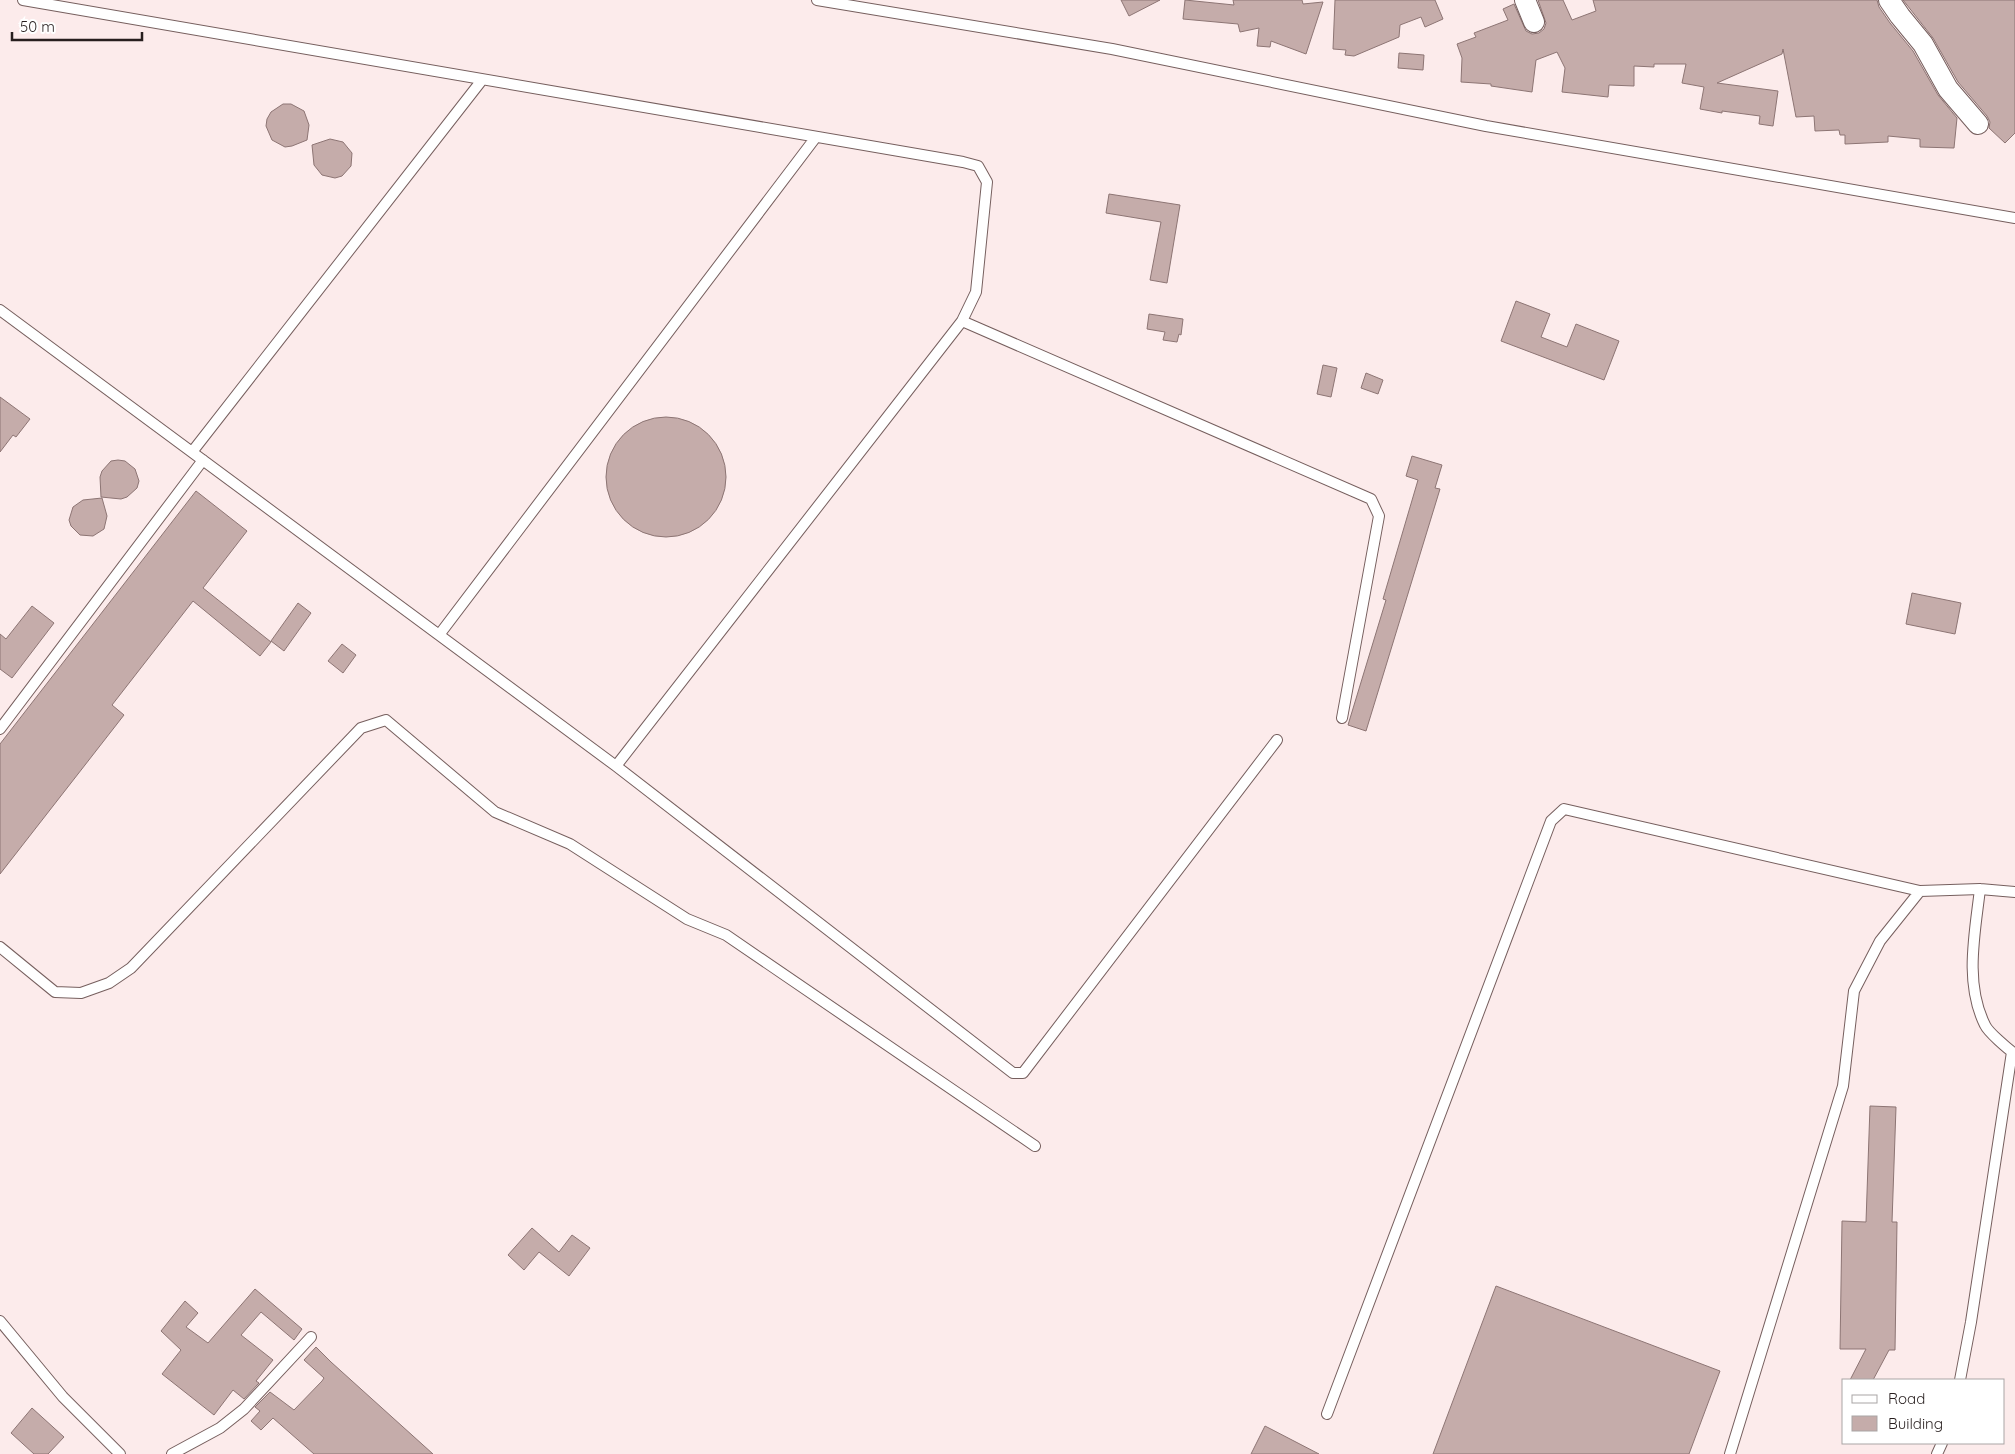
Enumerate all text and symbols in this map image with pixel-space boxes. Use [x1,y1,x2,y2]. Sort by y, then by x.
scale bar [12,10,142,42]
text: 50 m [20,17,55,36]
legend [1842,1379,2005,1444]
text: Road [1888,1389,1925,1408]
text: Building [1888,1414,1943,1433]

